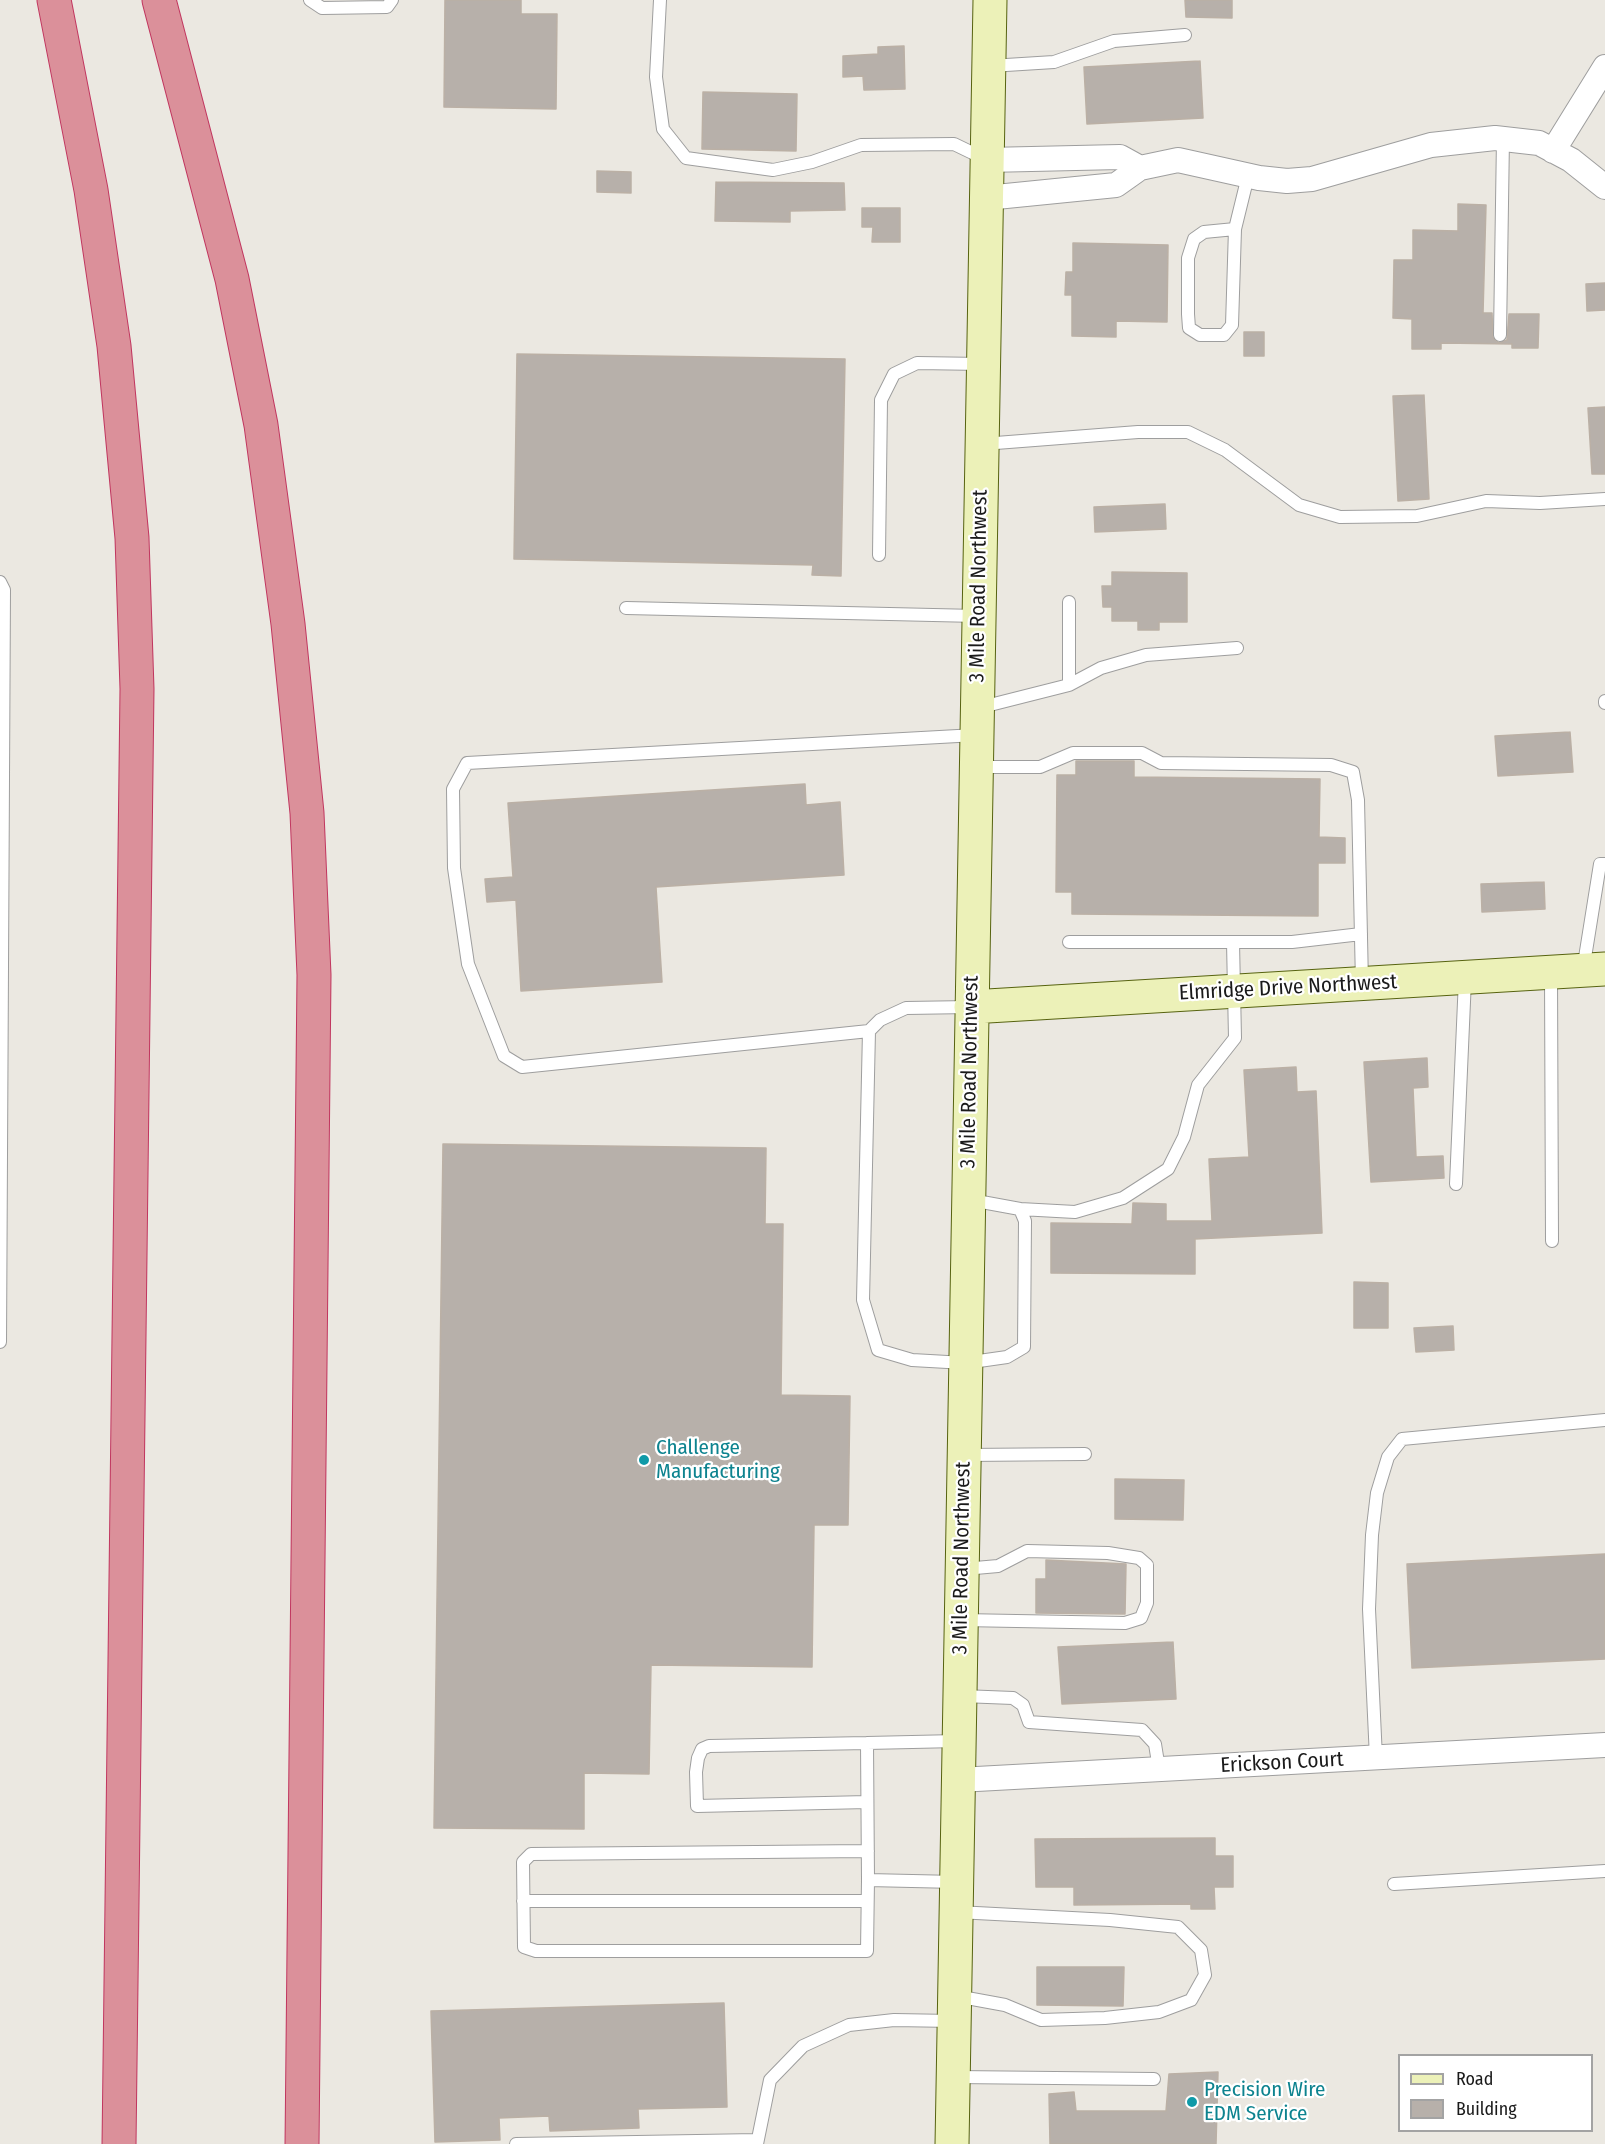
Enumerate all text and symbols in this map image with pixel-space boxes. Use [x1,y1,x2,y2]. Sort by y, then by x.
street label: 3 Mile Road Northwest [965,489,993,683]
street label: Elmridge Drive Northwest [1178,970,1398,1006]
street label: 3 Mile Road Northwest [956,975,984,1169]
place label: Challenge Manufacturing [656,1435,780,1485]
marker: Challenge Manufacturing [637,1453,651,1467]
street label: 3 Mile Road Northwest [948,1461,976,1655]
street label: Erickson Court [1220,1747,1344,1779]
legend [1398,2054,1593,2132]
text: Road [1456,2068,1493,2090]
place label: Precision Wire EDM Service [1204,2077,1325,2127]
marker: Precision Wire EDM Service [1185,2095,1199,2109]
text: Building [1456,2098,1517,2120]

